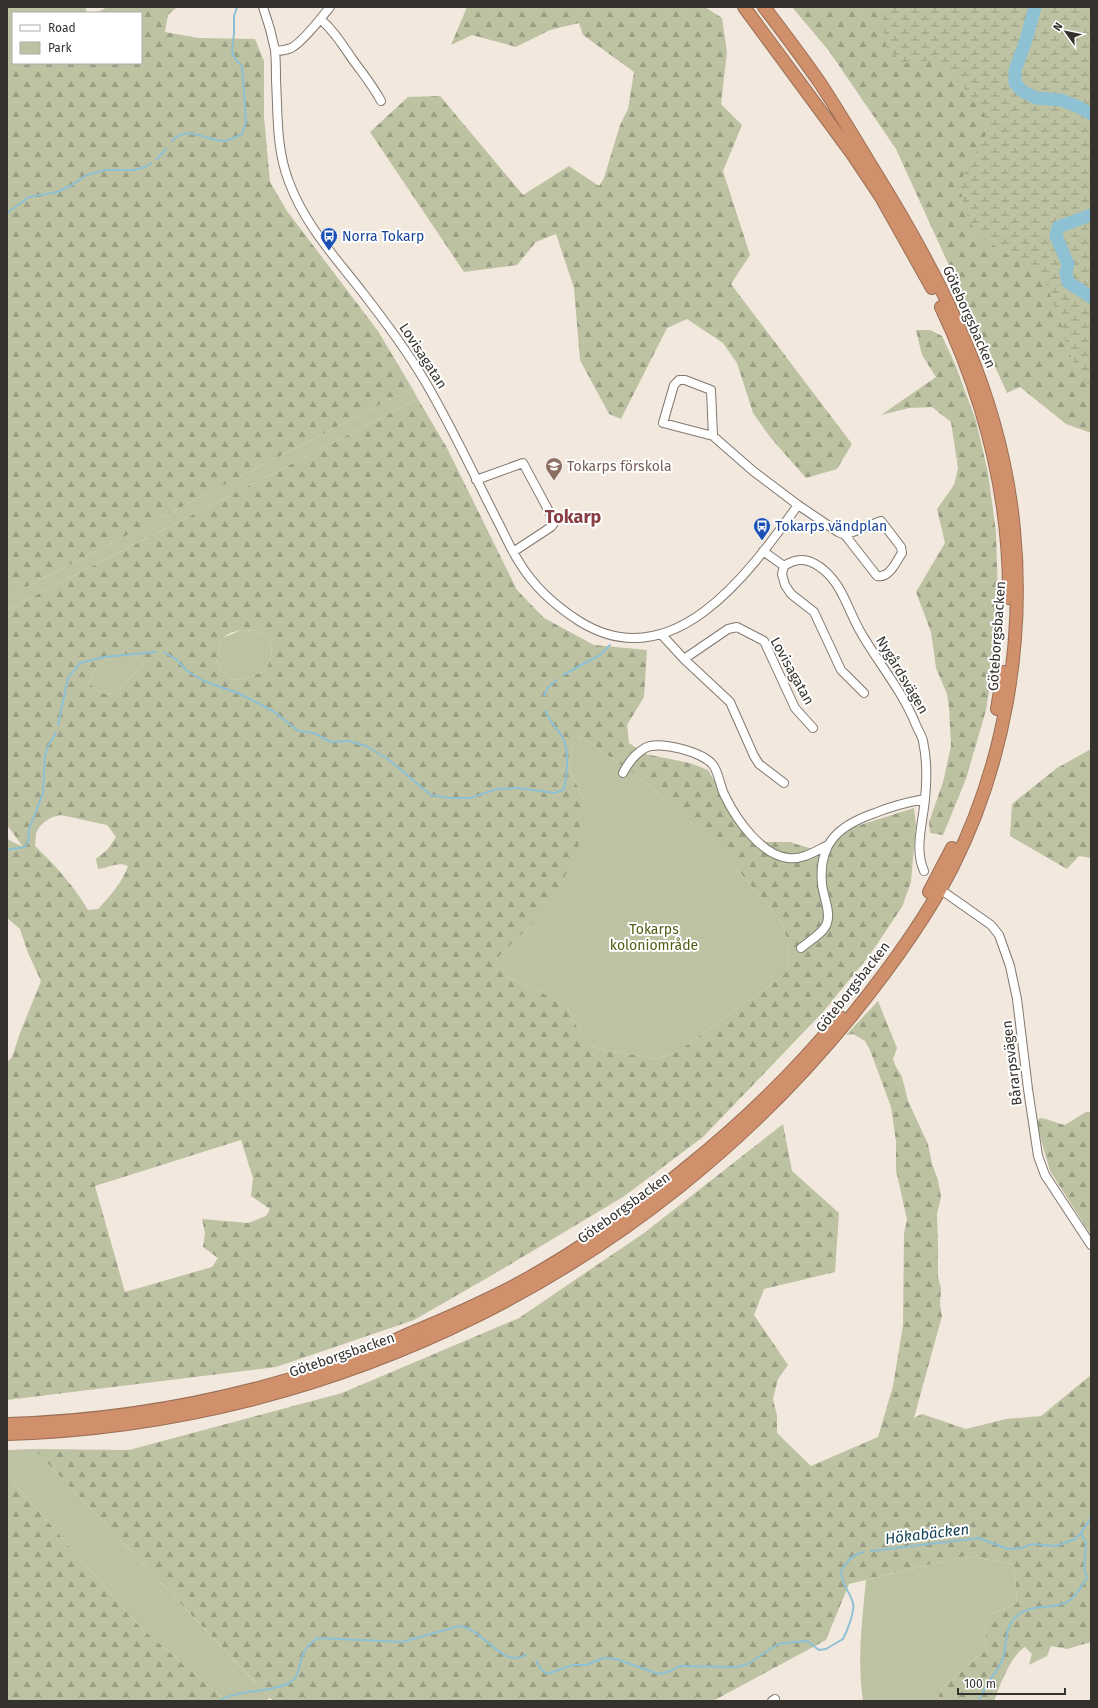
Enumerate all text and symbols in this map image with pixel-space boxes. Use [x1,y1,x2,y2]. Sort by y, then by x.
legend [12,12,142,64]
north arrow [1046,12,1086,52]
text: N [1051,20,1065,33]
text: Road [48,21,76,35]
text: Park [48,41,72,55]
bus stop icon: Norra Tokarp [319,226,339,251]
place label: Norra Tokarp [342,228,424,245]
street label: Göteborgsbacken [939,263,999,371]
street label: Lovisagatan [395,320,451,392]
school or university icon: Tokarps förskola [544,456,564,481]
place label: Tokarps förskola [567,458,672,475]
district label: Tokarp [545,506,602,528]
bus stop icon: Tokarps vändplan [752,516,772,541]
place label: Tokarps vändplan [775,518,887,535]
street label: Göteborgsbacken [985,580,1009,692]
street label: Nygårdsvägen [872,633,932,717]
street label: Lovisagatan [766,634,818,708]
park label: Tokarps koloniområde [610,921,698,954]
street label: Göteborgsbacken [812,938,894,1036]
street label: Bårarpsvägen [998,1019,1026,1107]
street label: Göteborgsbacken [574,1169,674,1247]
street label: Göteborgsbacken [287,1329,397,1381]
water label: Hökabäcken [884,1520,970,1548]
scale bar [958,1670,1065,1696]
text: 100 m [964,1677,996,1691]

